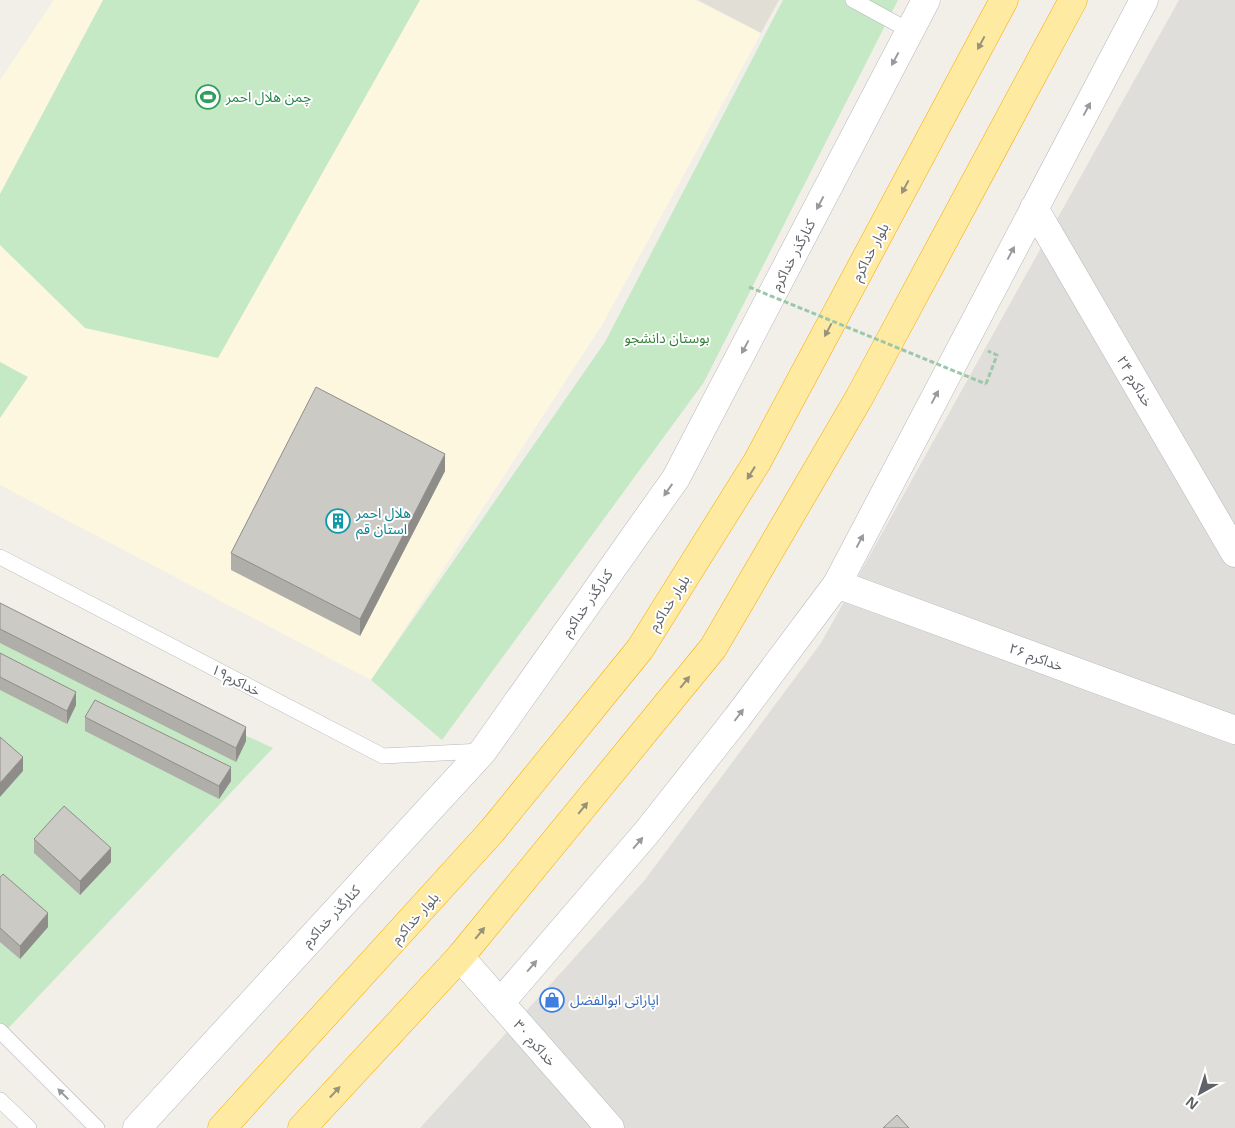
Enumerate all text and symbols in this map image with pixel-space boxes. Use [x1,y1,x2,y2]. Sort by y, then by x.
one-way arrow [977,36,985,50]
one-way arrow [891,51,899,66]
sports icon: چمن هلال احمر [195,84,221,110]
place label: چمن هلال احمر [225,87,311,107]
one-way arrow [1082,102,1091,116]
one-way arrow [901,179,909,194]
one-way arrow [816,195,824,210]
street label: کنارگذر خداکرم [766,216,821,295]
street label: بلوار خداکرم [846,219,895,285]
one-way arrow [1007,246,1015,260]
one-way arrow [824,323,832,337]
park label: بوستان دانشجو [624,328,710,347]
one-way arrow [741,339,749,354]
street label: ۲۴ خداکرم [1111,352,1158,411]
one-way arrow [931,390,939,404]
one-way arrow [746,466,756,479]
one-way arrow [663,483,673,497]
place label: هلال احمر استان قم [355,503,411,540]
building icon: هلال احمر استان قم [325,508,351,534]
one-way arrow [856,533,864,548]
street label: کنارگذر خداکرم [557,565,618,641]
street label: بلوار خداکرم [643,571,696,636]
street label: ۲۶ خداکرم [1006,638,1066,677]
street label: ۱۹خداکرم [208,659,264,702]
one-way arrow [680,676,691,689]
one-way arrow [733,709,744,722]
one-way arrow [577,801,588,814]
one-way arrow [632,837,643,850]
street label: کنارگذر خداکرم [297,881,366,952]
street label: بلوار خداکرم [386,888,444,949]
one-way arrow [474,927,485,940]
one-way arrow [526,961,538,973]
shop icon: اپاراتی ابوالفضل [539,987,565,1013]
place label: اپاراتی ابوالفضل [570,990,659,1010]
street label: خداکرم ۳۰ [508,1015,561,1071]
north arrow [1175,1068,1225,1118]
one-way arrow [329,1087,341,1099]
one-way arrow [57,1088,69,1100]
text: N [1181,1093,1202,1114]

